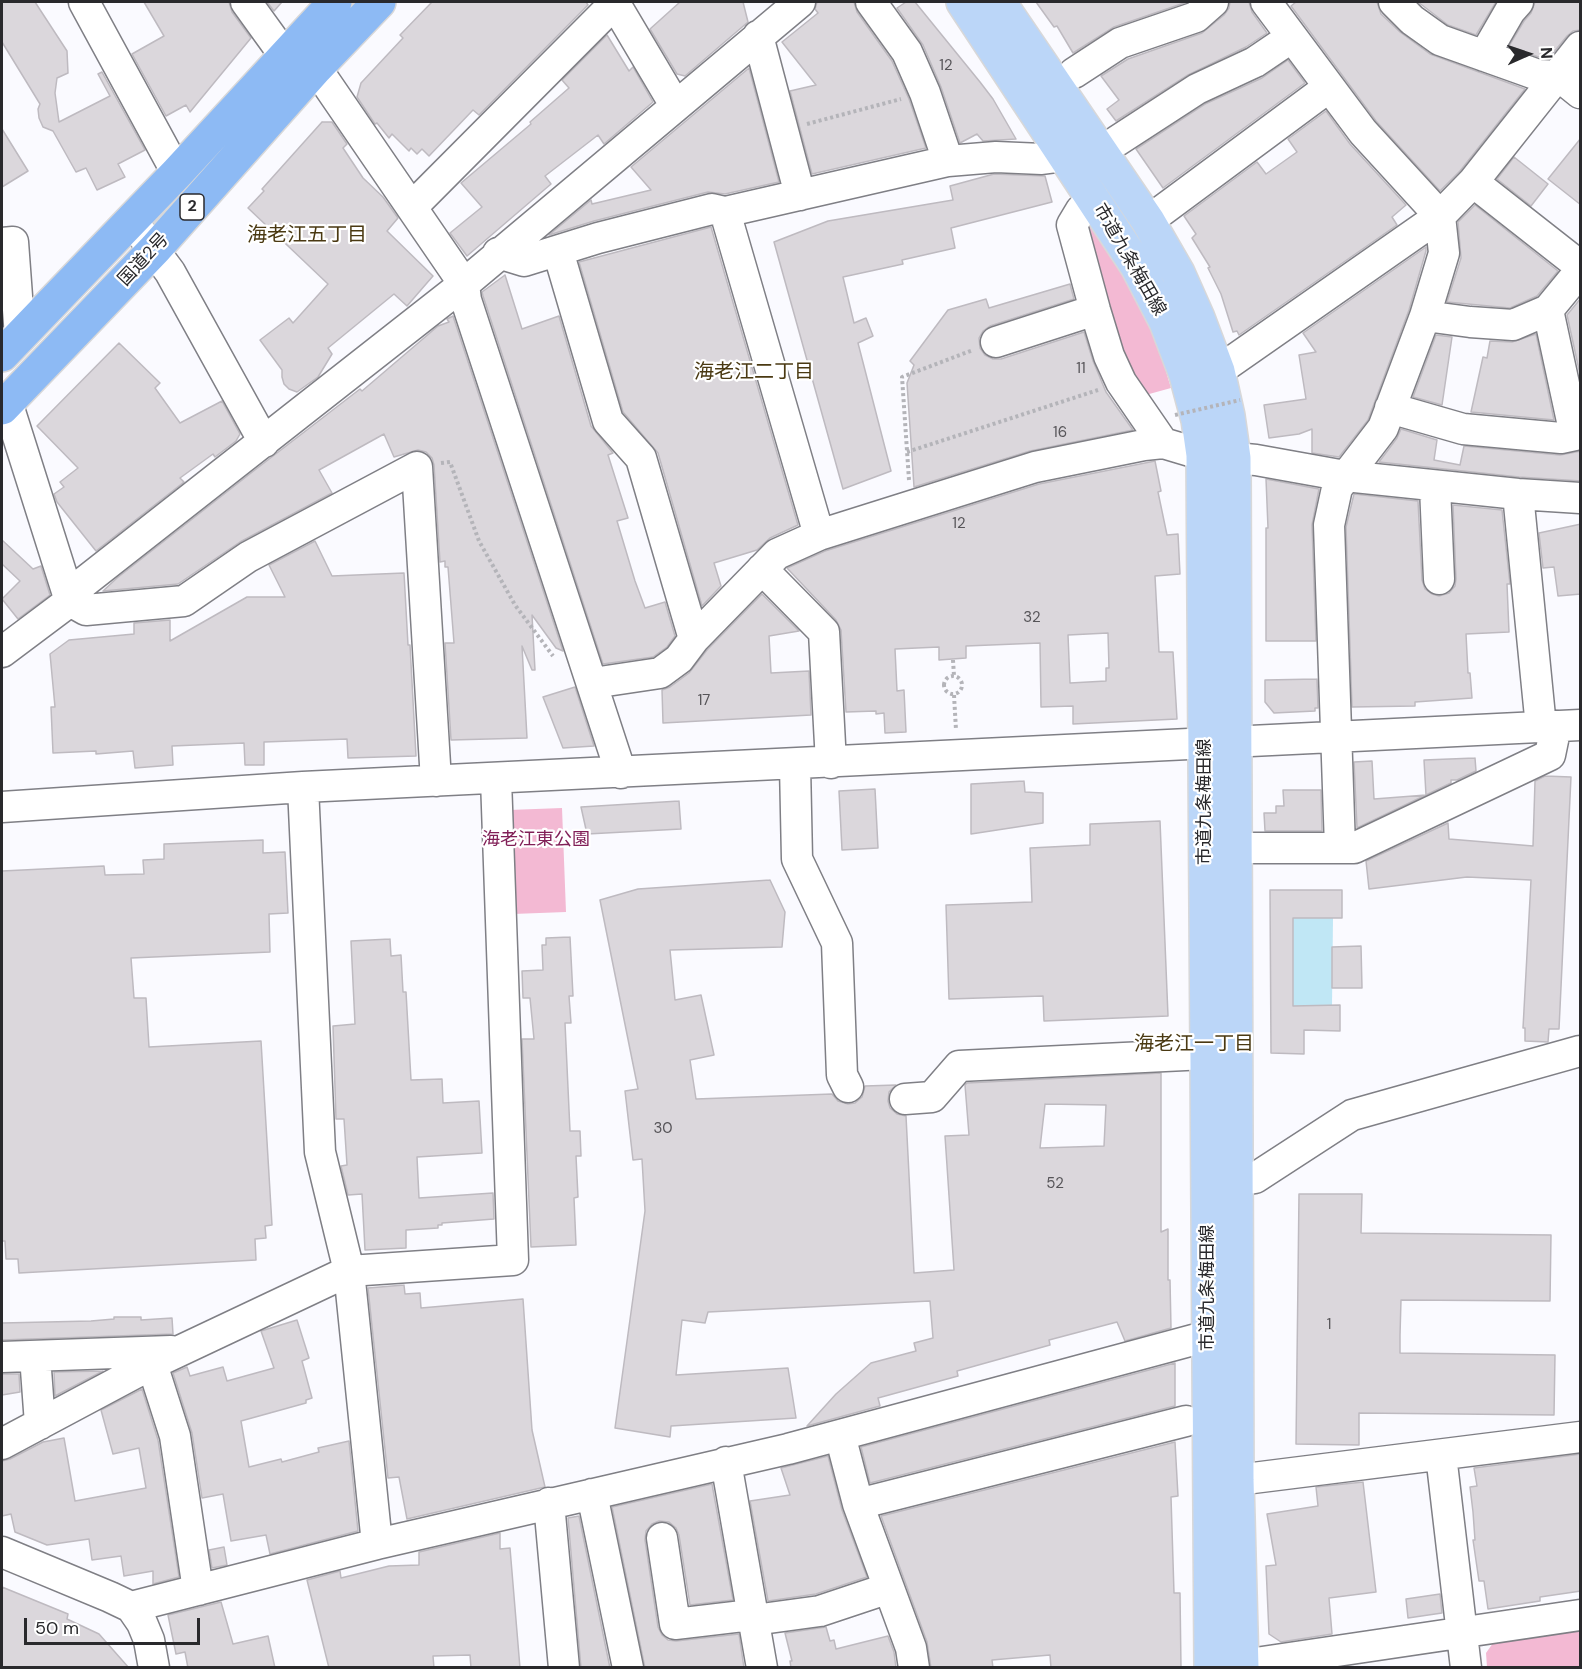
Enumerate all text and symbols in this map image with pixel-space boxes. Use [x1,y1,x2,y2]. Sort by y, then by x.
north arrow [1498,24,1558,84]
text: N [1536,47,1557,59]
house number: 12 [939,57,953,75]
road number: 2 [180,194,204,220]
street label: 市道九条梅田線 [1088,200,1170,320]
district label: 海老江五丁目 [247,224,367,248]
street label: 国道2号 [114,229,174,291]
house number: 11 [1076,360,1086,378]
district label: 海老江二丁目 [694,361,814,385]
house number: 16 [1053,424,1067,442]
house number: 12 [952,515,966,533]
house number: 32 [1023,609,1041,627]
house number: 17 [698,692,710,710]
street label: 市道九条梅田線 [1194,739,1216,865]
park label: 海老江東公園 [482,829,590,851]
district label: 海老江一丁目 [1134,1033,1254,1057]
house number: 30 [653,1120,673,1138]
house number: 52 [1046,1175,1064,1193]
street label: 市道九条梅田線 [1197,1225,1219,1351]
house number: 1 [1327,1316,1331,1334]
scale bar [27,1606,202,1644]
text: 50 m [35,1616,79,1640]

